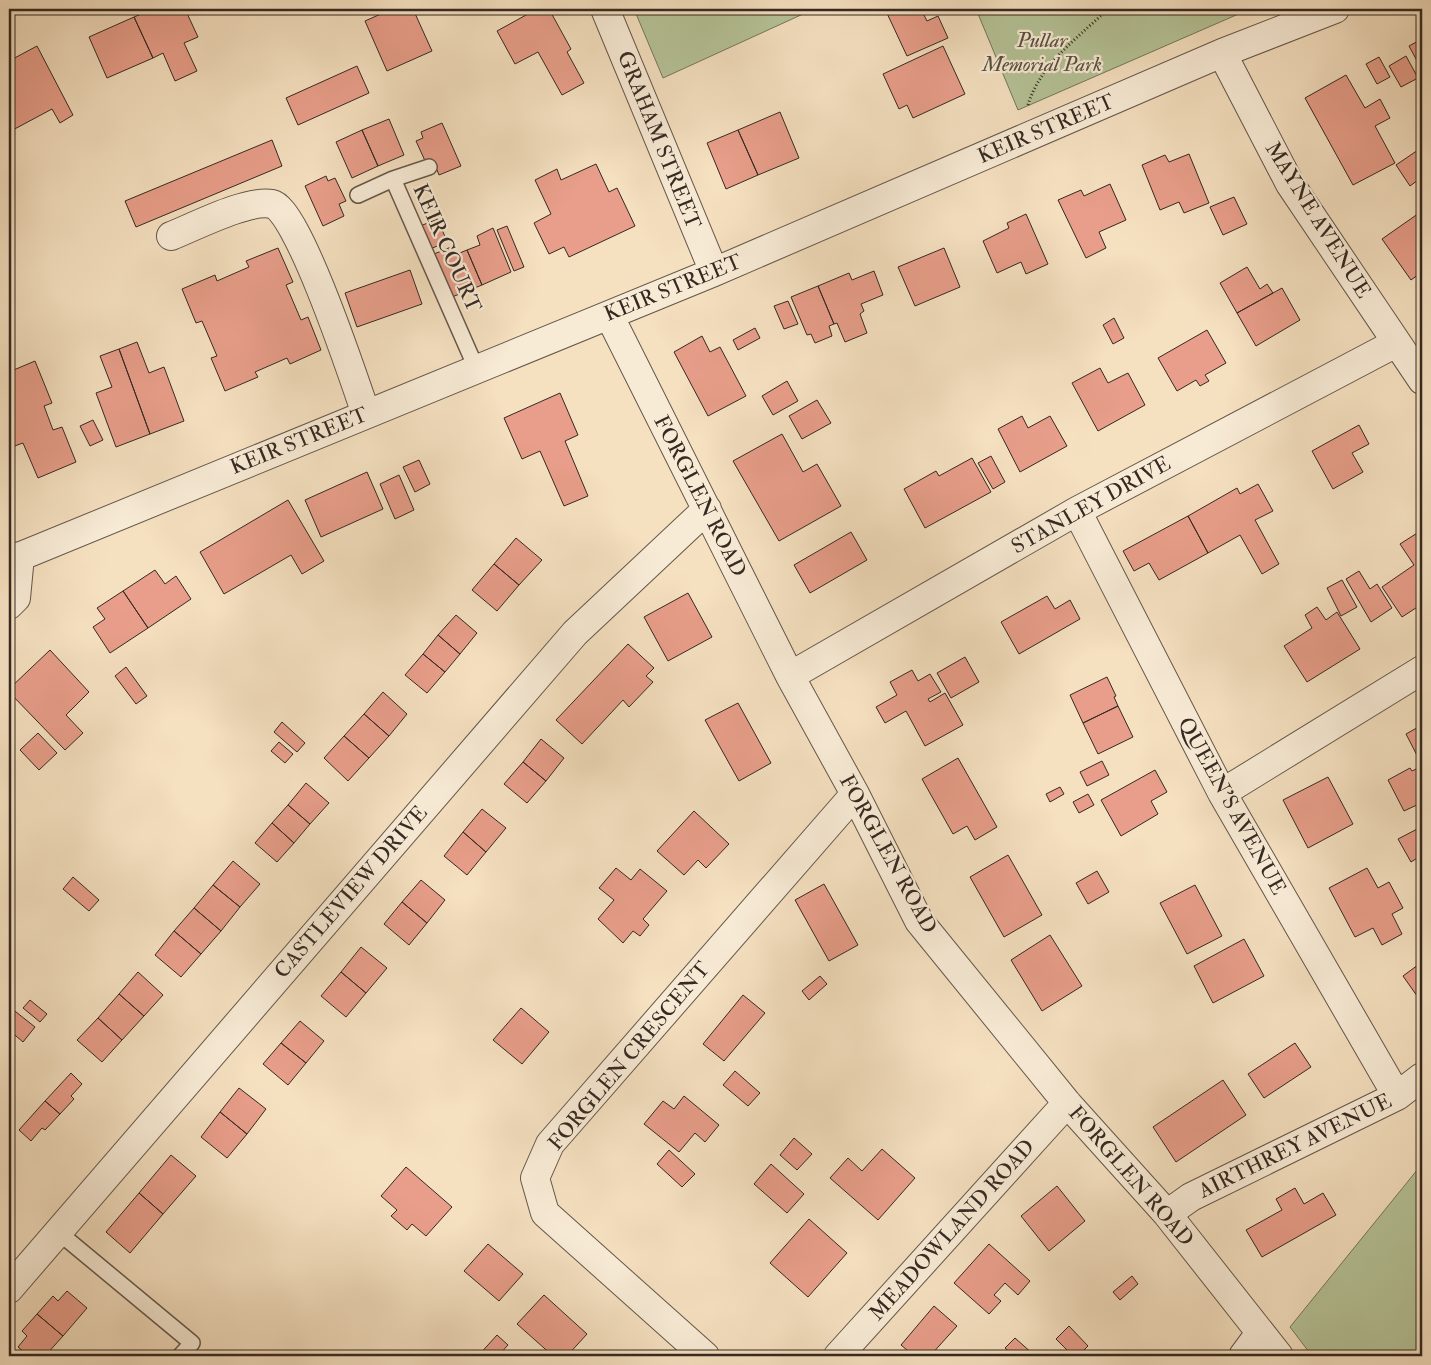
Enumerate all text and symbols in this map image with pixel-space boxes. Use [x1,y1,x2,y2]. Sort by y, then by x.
park label: Pullar Memorial Park [980,27,1102,78]
street label: GRAHAM STREET [611,47,707,233]
street label: KEIR STREET [974,88,1119,170]
street label: MAYNE AVENUE [1259,137,1377,303]
street label: KEIR COURT [407,180,488,317]
street label: KEIR STREET [600,248,746,328]
street label: KEIR STREET [226,401,372,481]
street label: FORGLEN ROAD [648,411,752,581]
street label: STANLEY DRIVE [1007,450,1175,560]
street label: QUEEN'S AVENUE [1172,712,1292,900]
street label: FORGLEN ROAD [833,770,943,938]
street label: CASTLEVIEW DRIVE [268,800,434,984]
street label: FORGLEN CRESCENT [542,956,716,1156]
street label: AIRTHREY AVENUE [1193,1087,1396,1205]
street label: FORGLEN ROAD [1062,1100,1200,1252]
street label: MEADOWLAND ROAD [863,1134,1041,1326]

